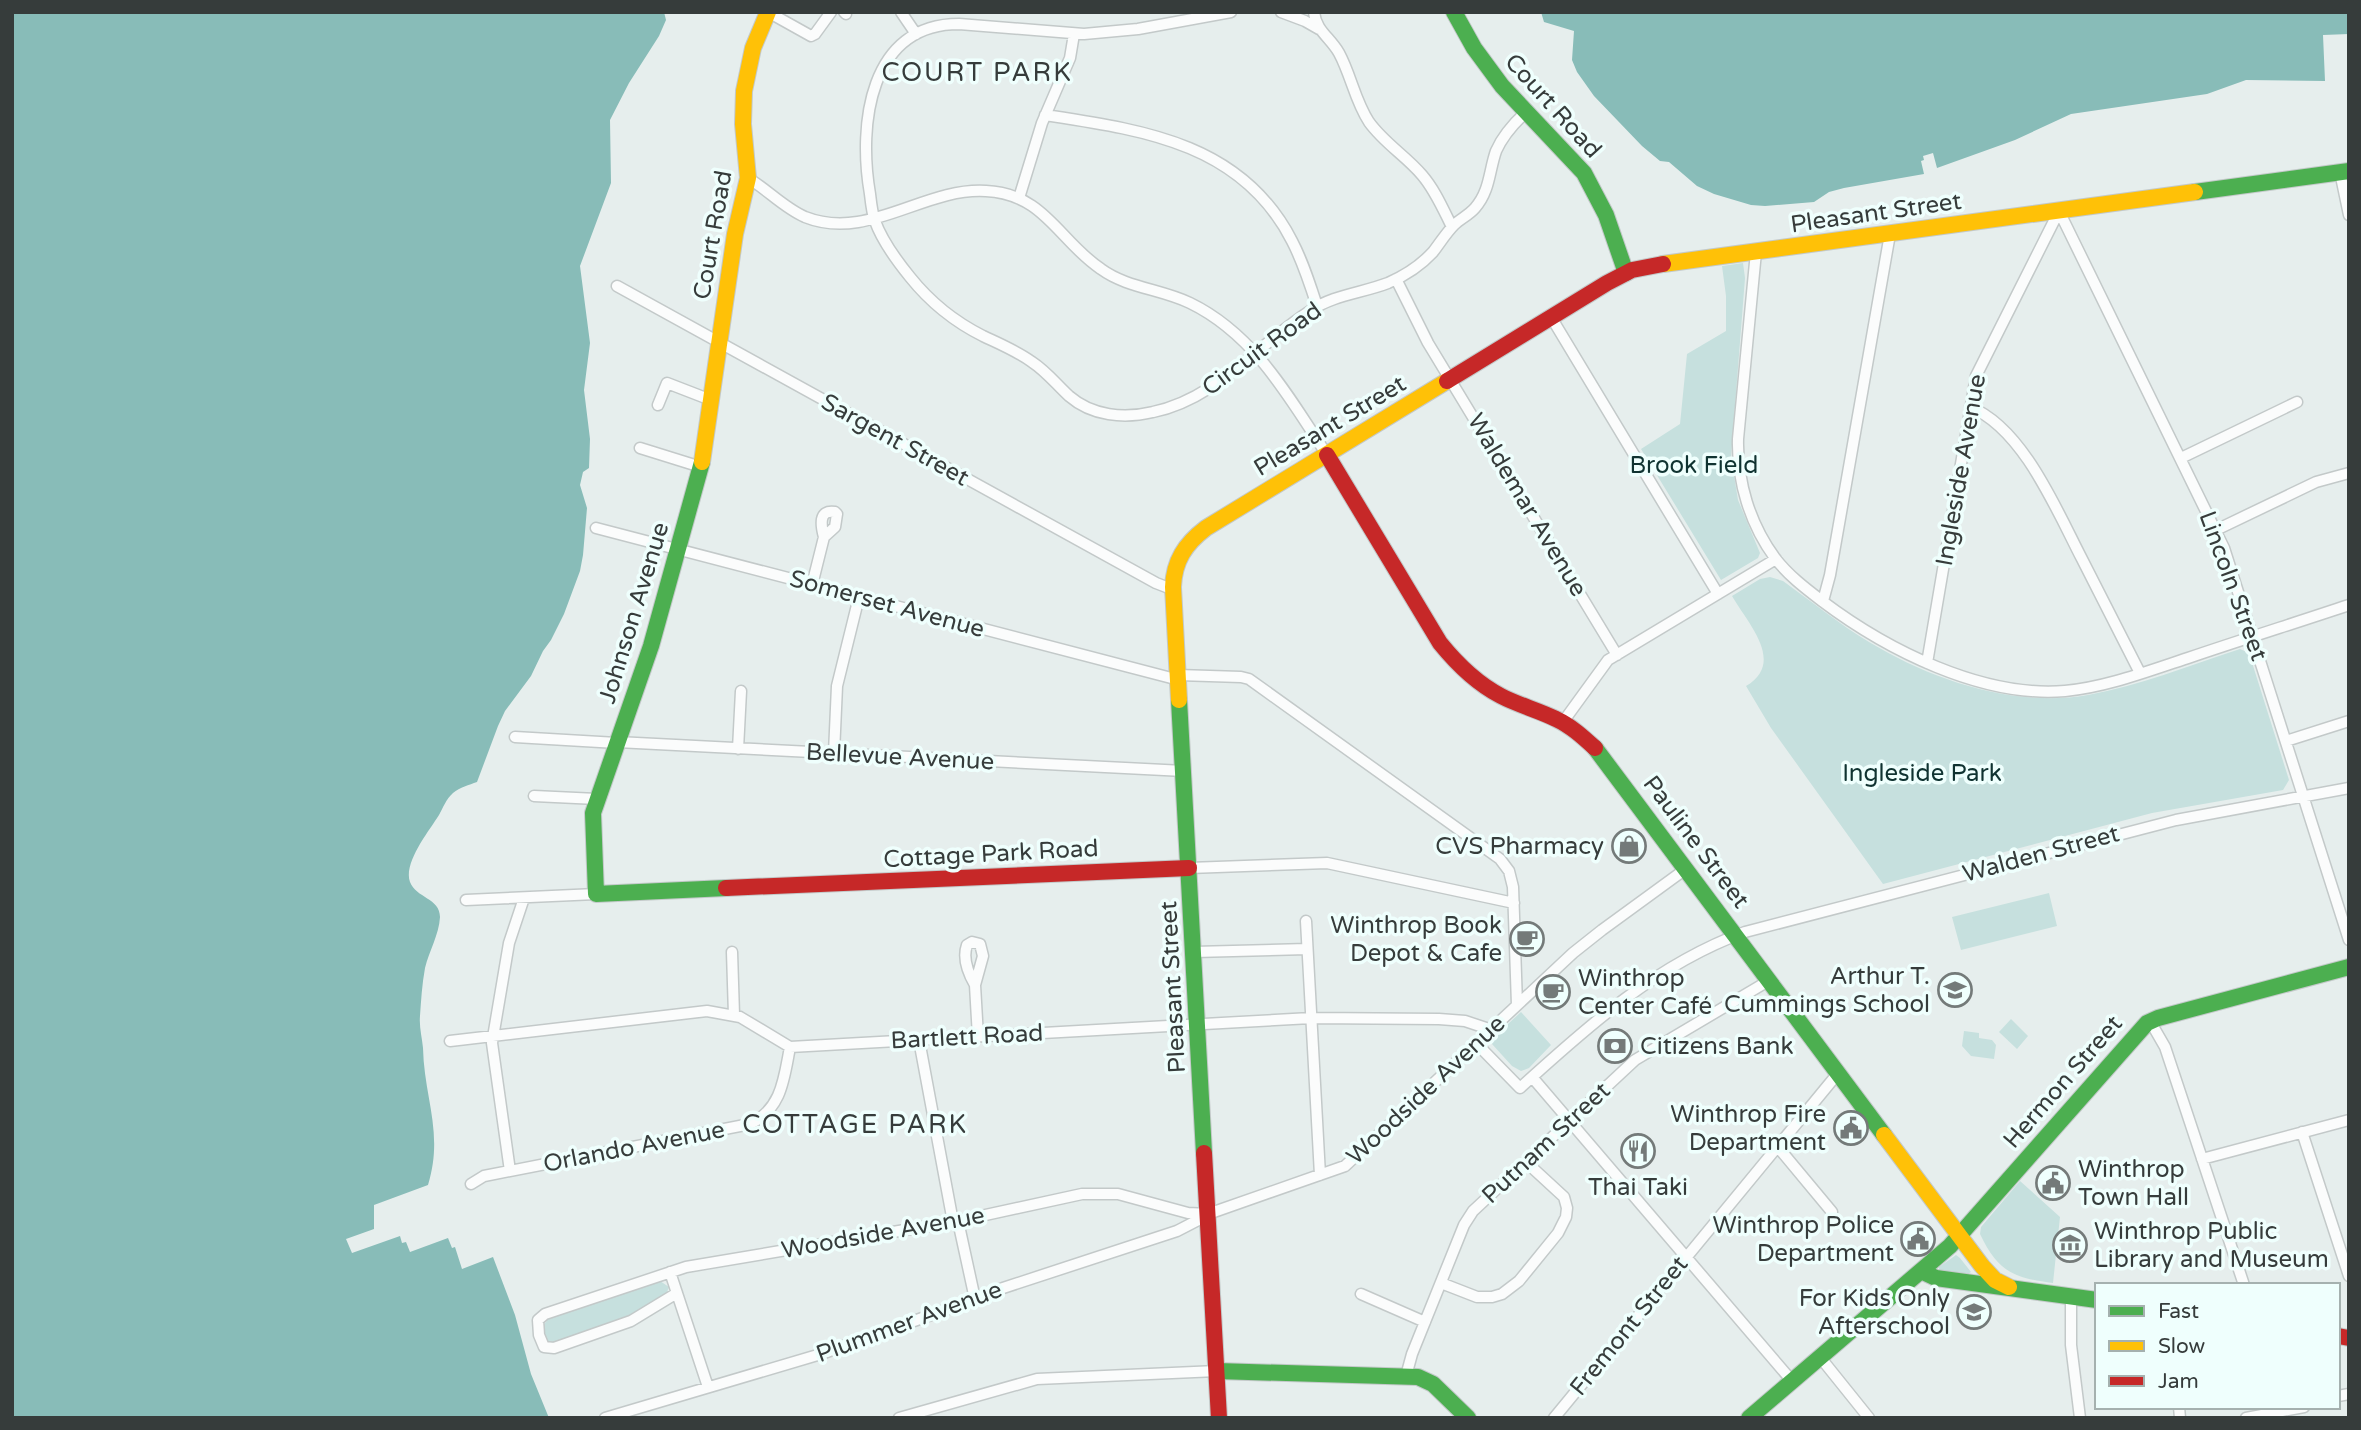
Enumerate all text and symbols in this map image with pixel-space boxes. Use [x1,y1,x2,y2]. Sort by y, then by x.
street label: Court Road [1499,48,1607,164]
district label: COURT PARK [881,57,1073,88]
street label: Court Road [687,168,739,302]
street label: Pleasant Street [1789,187,1963,239]
street label: Circuit Road [1197,296,1327,402]
street label: Pleasant Street [1249,369,1411,483]
street label: Ingleside Avenue [1930,372,1992,568]
street label: Sargent Street [816,388,974,492]
street label: Waldemar Avenue [1461,408,1593,602]
park label: Brook Field [1630,451,1758,480]
street label: Lincoln Street [2193,507,2273,665]
street label: Johnson Avenue [593,519,675,707]
street label: Somerset Avenue [786,564,988,644]
street label: Bellevue Avenue [805,738,995,776]
park label: Ingleside Park [1842,759,2002,788]
street label: Pauline Street [1637,770,1755,914]
street label: Walden Street [1960,819,2122,889]
shop icon: CVS Pharmacy [1610,827,1648,865]
place label: CVS Pharmacy [1435,832,1604,861]
street label: Cottage Park Road [883,834,1099,874]
street label: Pleasant Street [1154,900,1192,1074]
place label: Winthrop Book Depot & Cafe [1330,911,1502,968]
cafe icon: Winthrop Book Depot & Cafe [1508,920,1546,958]
place label: Arthur T. Cummings School [1724,962,1930,1019]
place label: Winthrop Center Café [1578,964,1712,1021]
school or university icon: Arthur T. Cummings School [1936,971,1974,1009]
cafe icon: Winthrop Center Café [1534,973,1572,1011]
street label: Woodside Avenue [1341,1009,1511,1171]
street label: Hermon Street [1997,1010,2129,1154]
street label: Bartlett Road [890,1019,1044,1055]
bank icon: Citizens Bank [1596,1027,1634,1065]
place label: Citizens Bank [1640,1032,1794,1061]
street label: Putnam Street [1476,1076,1616,1210]
place label: Winthrop Fire Department [1670,1100,1826,1157]
district label: COTTAGE PARK [742,1109,968,1140]
public building icon: Winthrop Fire Department [1832,1109,1870,1147]
street label: Orlando Avenue [541,1115,727,1179]
restaurant icon: Thai Taki [1619,1132,1657,1170]
place label: Winthrop Town Hall [2078,1155,2189,1212]
public building icon: Winthrop Town Hall [2034,1164,2072,1202]
place label: Thai Taki [1588,1173,1688,1202]
street label: Woodside Avenue [779,1201,987,1265]
place label: Winthrop Police Department [1712,1211,1894,1268]
place label: Winthrop Public Library and Museum [2094,1217,2329,1274]
public building icon: Winthrop Police Department [1899,1220,1937,1258]
museum icon: Winthrop Public Library and Museum [2051,1226,2089,1264]
street label: Fremont Street [1564,1250,1694,1402]
street label: Plummer Avenue [812,1275,1006,1369]
legend [2095,1283,2340,1409]
place label: For Kids Only Afterschool [1799,1284,1950,1341]
school or university icon: For Kids Only Afterschool [1955,1293,1993,1331]
text: Fast [2158,1299,2199,1324]
text: Slow [2158,1334,2206,1359]
text: Jam [2158,1369,2199,1394]

